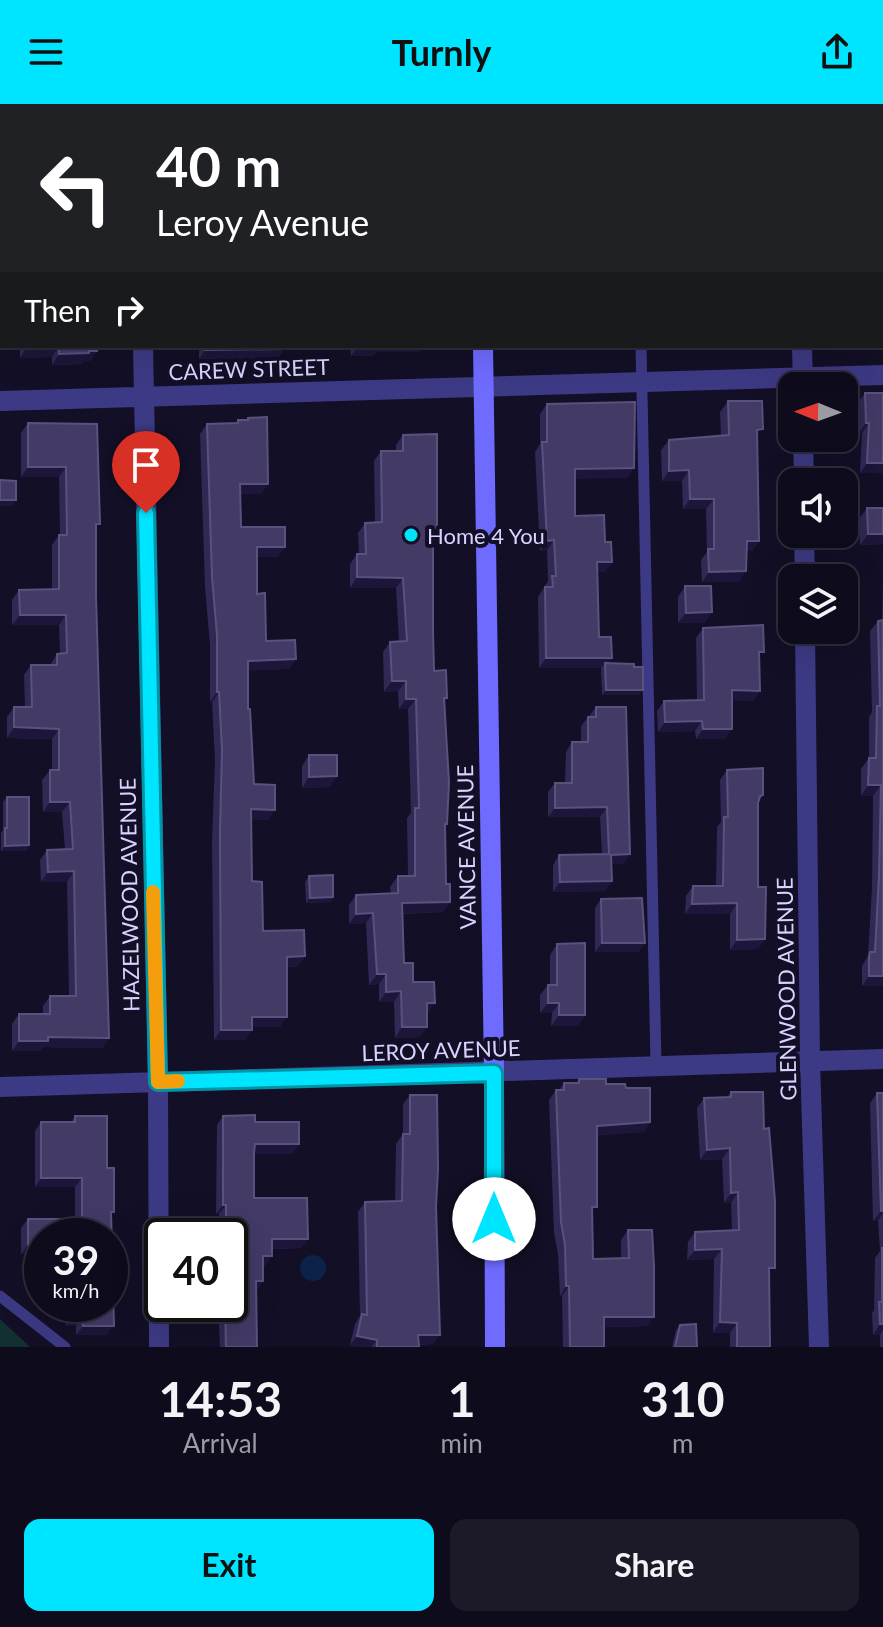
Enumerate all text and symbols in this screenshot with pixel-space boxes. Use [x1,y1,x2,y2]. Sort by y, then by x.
icon: menu [24,30,68,74]
text: Turnly [391,30,492,74]
icon: share [815,30,859,74]
text: 40 m [156,132,281,199]
icon: left [24,136,128,240]
text: Leroy Avenue [156,200,369,244]
icon: right [107,288,151,332]
text: Then [24,292,91,328]
street label: CAREW STREET [168,353,330,385]
north arrow [778,372,858,452]
map controls [778,372,858,644]
pin [112,431,180,513]
icon: arrive [124,443,168,487]
button: sound [778,468,858,548]
place label: Home 4 You [427,522,545,549]
marker: Home 4 You [402,526,420,544]
button: layers [778,564,858,644]
street label: VANCE AVENUE [451,764,481,930]
street label: HAZELWOOD AVENUE [113,778,145,1012]
street label: GLENWOOD AVENUE [771,877,801,1101]
street label: LEROY AVENUE [361,1034,521,1066]
position arrow [452,1177,536,1261]
speed limit sign: 40 [144,1218,248,1322]
text: 39 [53,1236,99,1284]
text: km/h [53,1278,99,1302]
text: 14:53 [158,1370,282,1427]
text: 1 [448,1370,476,1427]
text: 310 [641,1370,725,1427]
text: Arrival [183,1427,258,1459]
text: min [441,1427,483,1459]
text: m [672,1427,694,1459]
button: Exit [24,1519,434,1611]
button: Share [450,1519,859,1611]

